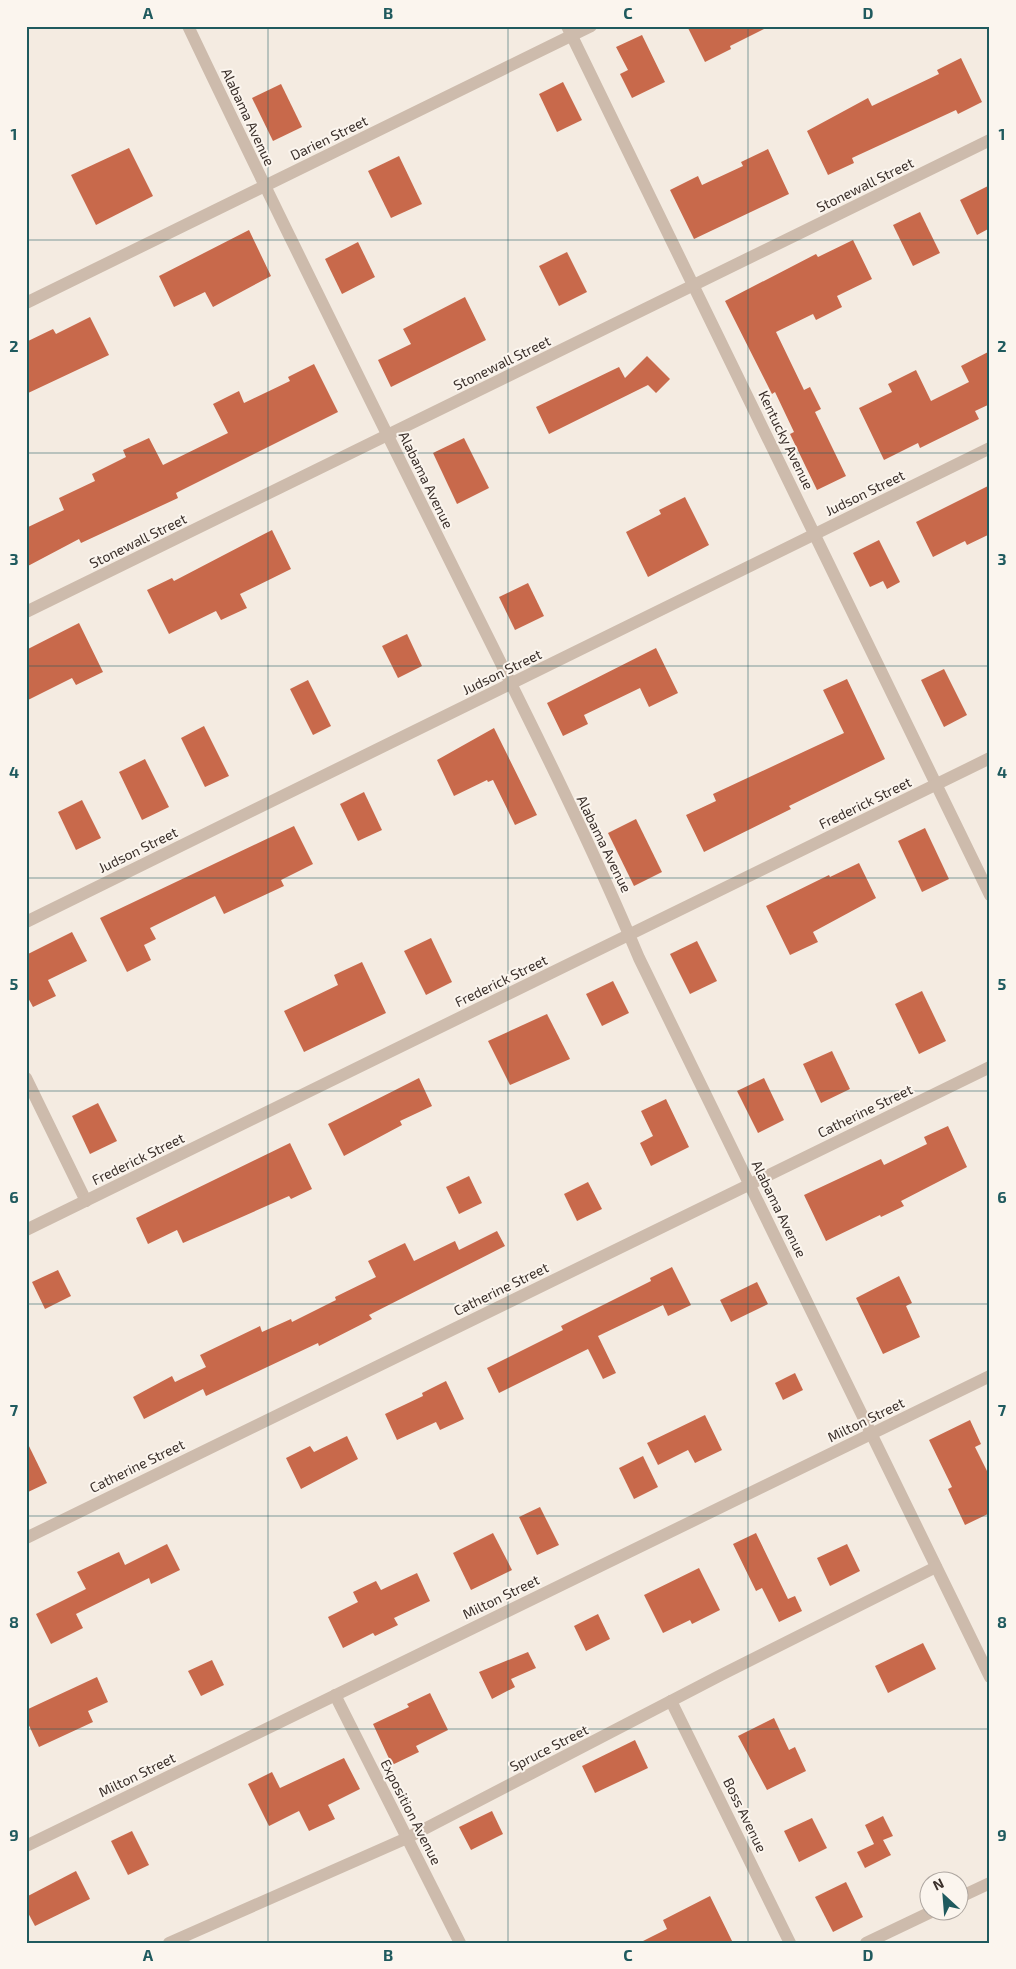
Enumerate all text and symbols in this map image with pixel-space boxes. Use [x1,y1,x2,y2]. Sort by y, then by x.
text: A [143,3,154,22]
text: B [383,3,393,22]
text: C [623,3,633,22]
text: D [863,3,874,22]
street label: Alabama Avenue [218,65,279,168]
street label: Darien Street [287,112,370,164]
text: 1 [11,124,17,143]
text: 1 [999,124,1005,143]
street label: Stonewall Street [813,154,916,215]
street label: Stonewall Street [450,332,553,393]
text: 2 [9,336,19,355]
text: 2 [997,336,1007,355]
street label: Kentucky Avenue [755,388,818,492]
street label: Alabama Avenue [396,428,457,531]
street label: Judson Street [822,466,907,519]
street label: Stonewall Street [86,510,189,571]
text: 3 [9,549,19,568]
text: 3 [997,549,1007,568]
street label: Judson Street [459,645,544,698]
text: 4 [9,762,19,781]
text: 4 [997,762,1007,781]
street label: Frederick Street [816,773,914,832]
street label: Alabama Avenue [574,792,635,895]
street label: Judson Street [95,823,180,876]
street label: Frederick Street [452,951,550,1010]
text: 5 [10,974,19,993]
text: 5 [998,974,1007,993]
street label: Catherine Street [815,1080,915,1141]
street label: Frederick Street [89,1129,187,1188]
street label: Alabama Avenue [749,1157,810,1260]
text: 6 [9,1187,19,1206]
text: 6 [997,1187,1007,1206]
street label: Catherine Street [451,1258,551,1319]
street label: Milton Street [825,1394,907,1445]
text: 7 [10,1400,19,1419]
text: 7 [998,1400,1007,1419]
street label: Catherine Street [87,1435,187,1496]
street label: Milton Street [460,1571,542,1622]
text: 8 [9,1612,19,1631]
text: 8 [997,1612,1007,1631]
street label: Spruce Street [507,1720,591,1775]
street label: Milton Street [96,1749,178,1800]
street label: Exposition Avenue [377,1756,445,1868]
street label: Boss Avenue [720,1775,771,1855]
text: 9 [9,1825,19,1844]
text: 9 [997,1825,1007,1844]
north arrow [918,1872,968,1922]
text: N [930,1874,946,1894]
text: A [143,1945,154,1964]
text: B [383,1945,393,1964]
text: C [623,1945,633,1964]
text: D [863,1945,874,1964]

